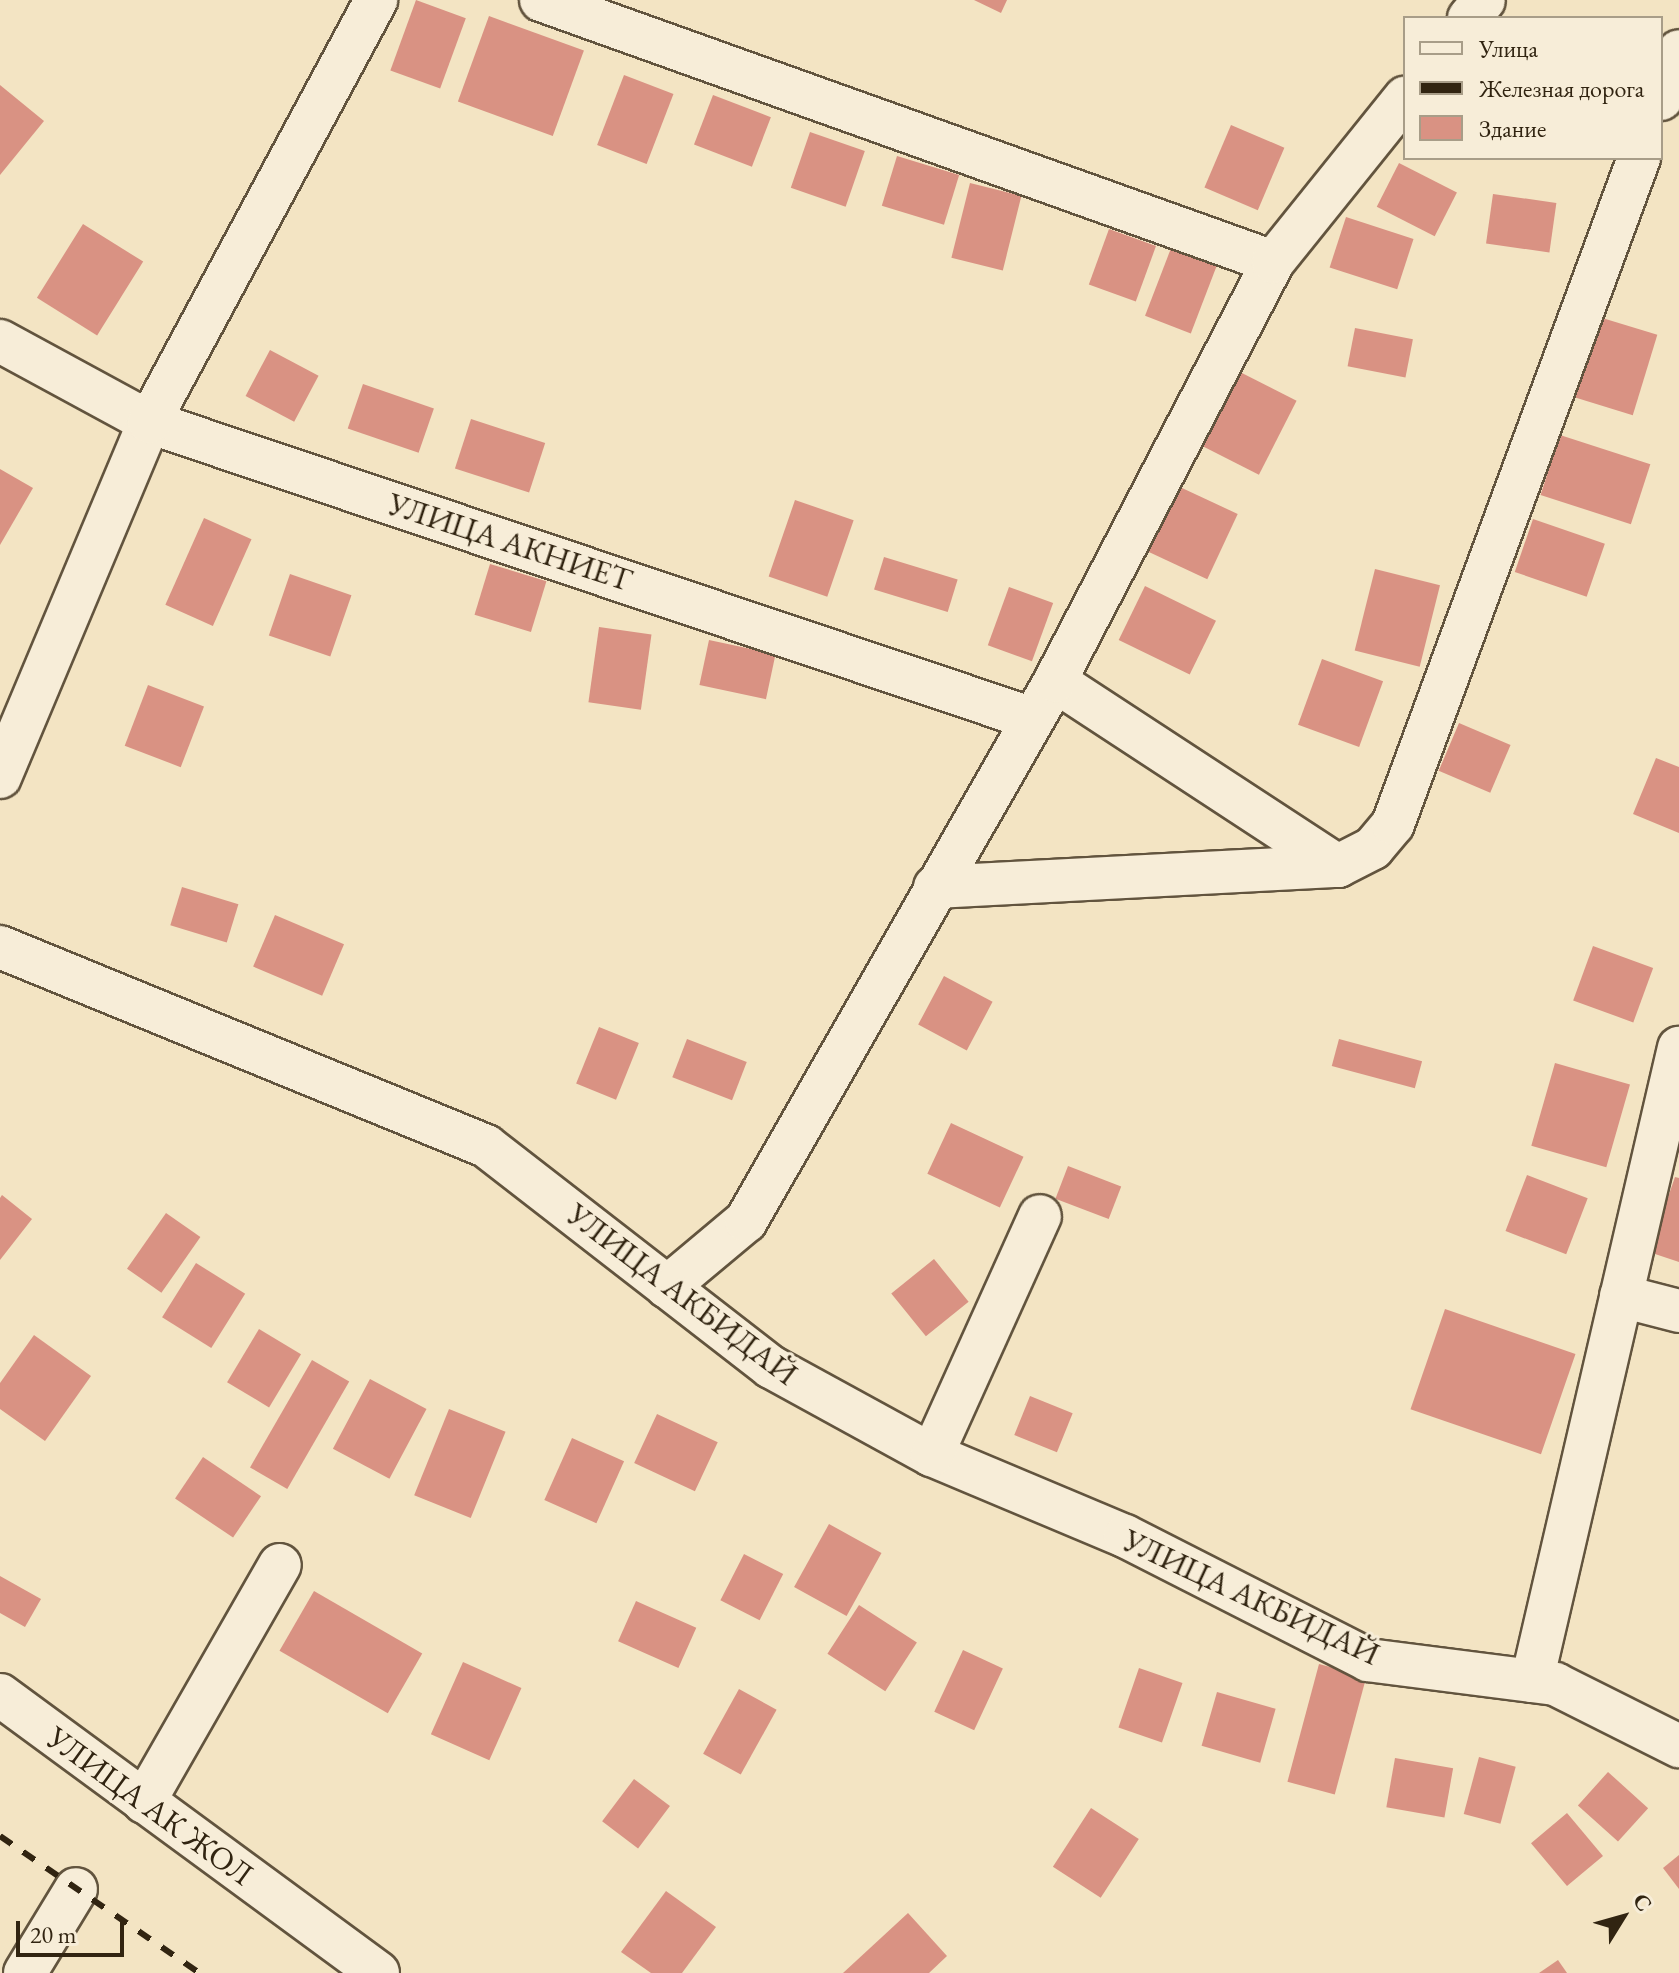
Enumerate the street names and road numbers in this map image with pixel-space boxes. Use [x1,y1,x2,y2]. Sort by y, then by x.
street label: УЛИЦА АКНИЕТ [383,484,637,600]
street label: УЛИЦА АКБИДАЙ [559,1195,805,1393]
street label: УЛИЦА АКБИДАЙ [1117,1521,1385,1673]
street label: УЛИЦА АК ЖОЛ [39,1718,261,1894]

